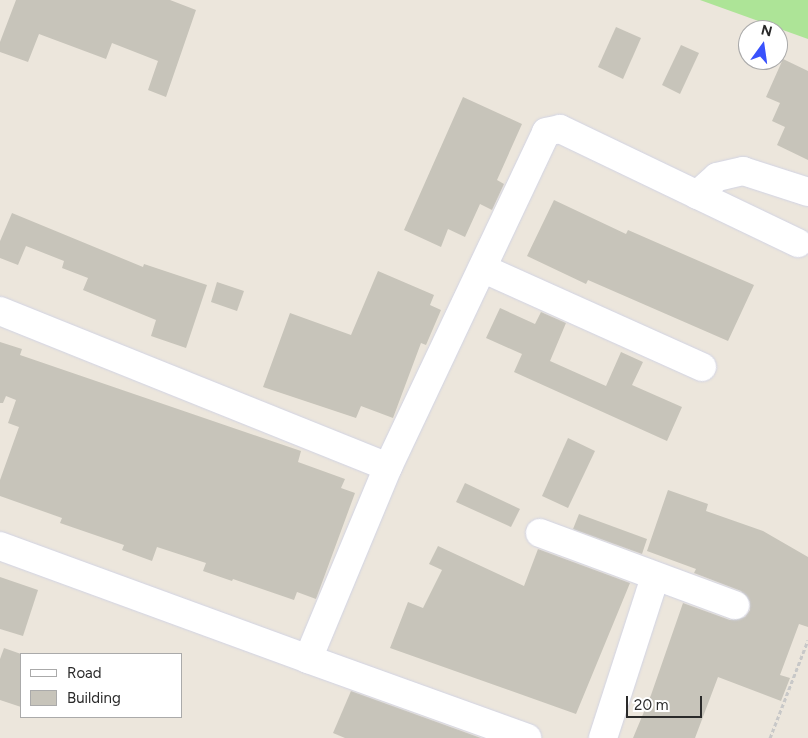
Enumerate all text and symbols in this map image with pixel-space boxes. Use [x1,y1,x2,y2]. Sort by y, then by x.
north arrow [738,20,788,70]
text: N [759,21,774,40]
legend [20,653,182,718]
text: Road [67,664,102,682]
scale bar [628,686,704,718]
text: Building [67,689,121,707]
text: 20 m [634,696,668,714]

